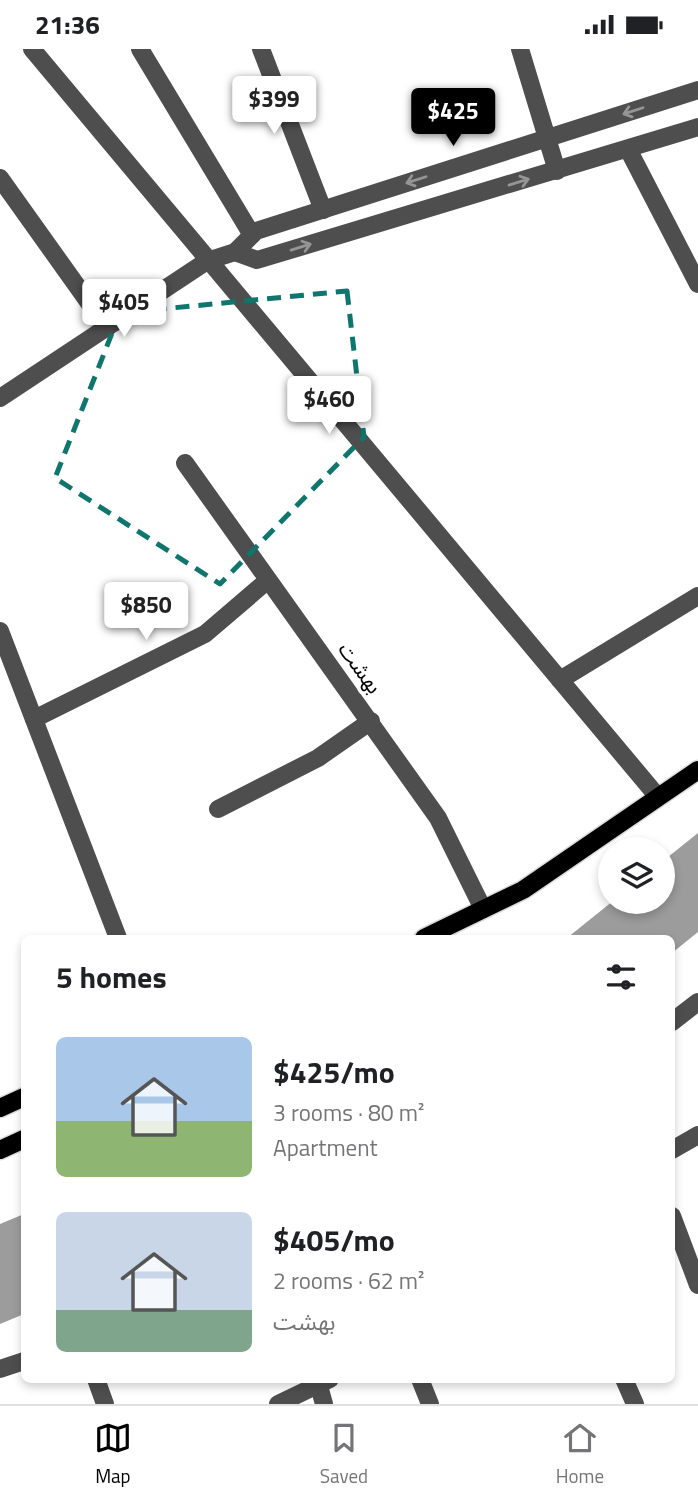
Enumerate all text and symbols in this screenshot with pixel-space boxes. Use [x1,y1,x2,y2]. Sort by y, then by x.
text: 21:36 [35,5,100,44]
pin: $399 [233,77,315,136]
text: $399 [248,81,300,116]
pin: $425 [412,89,494,148]
text: $425 [427,93,479,128]
one-way arrow [622,105,644,118]
one-way arrow [406,175,428,187]
one-way arrow [507,175,529,188]
one-way arrow [289,239,311,252]
pin: $405 [83,279,165,339]
text: $405 [98,284,150,319]
pin: $460 [288,377,370,436]
text: $460 [303,381,355,416]
pin: $850 [105,583,187,642]
text: $850 [120,587,172,622]
street label: بهشت [331,635,391,700]
map controls [598,837,675,914]
button: layers [598,837,675,914]
text: 5 homes [56,954,167,1000]
icon: filters [602,958,640,996]
text: $425/mo [273,1049,395,1095]
icon: home [112,1065,196,1149]
text: 3 rooms · 80 m² [273,1095,424,1130]
text: Apartment [273,1130,378,1165]
text: $405/mo [273,1217,395,1263]
icon: home [112,1240,196,1324]
text: 2 rooms · 62 m² [273,1263,424,1298]
text: بهشت [273,1304,336,1339]
tab: Map [94,1419,132,1490]
tab: Saved [320,1419,368,1490]
tab: Home [556,1419,604,1490]

